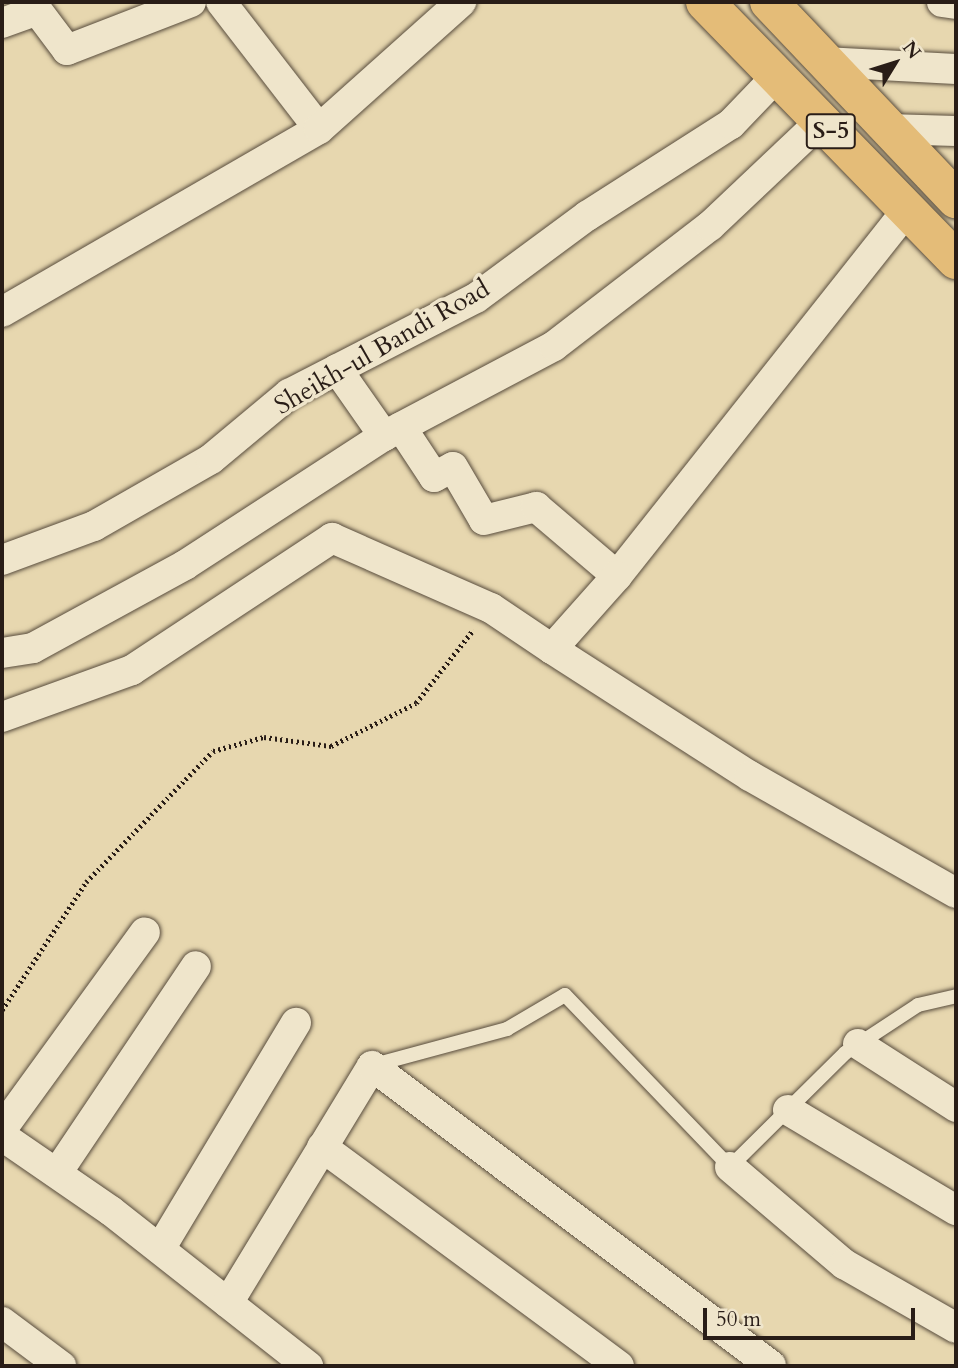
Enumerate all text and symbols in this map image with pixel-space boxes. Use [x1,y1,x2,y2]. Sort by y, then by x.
north arrow [860,28,930,98]
text: N [896,36,927,65]
road number: S-5 [805,110,857,152]
street label: Sheikh-ul Bandi Road [269,273,495,421]
scale bar [706,1294,918,1338]
text: 50 m [716,1305,761,1334]

